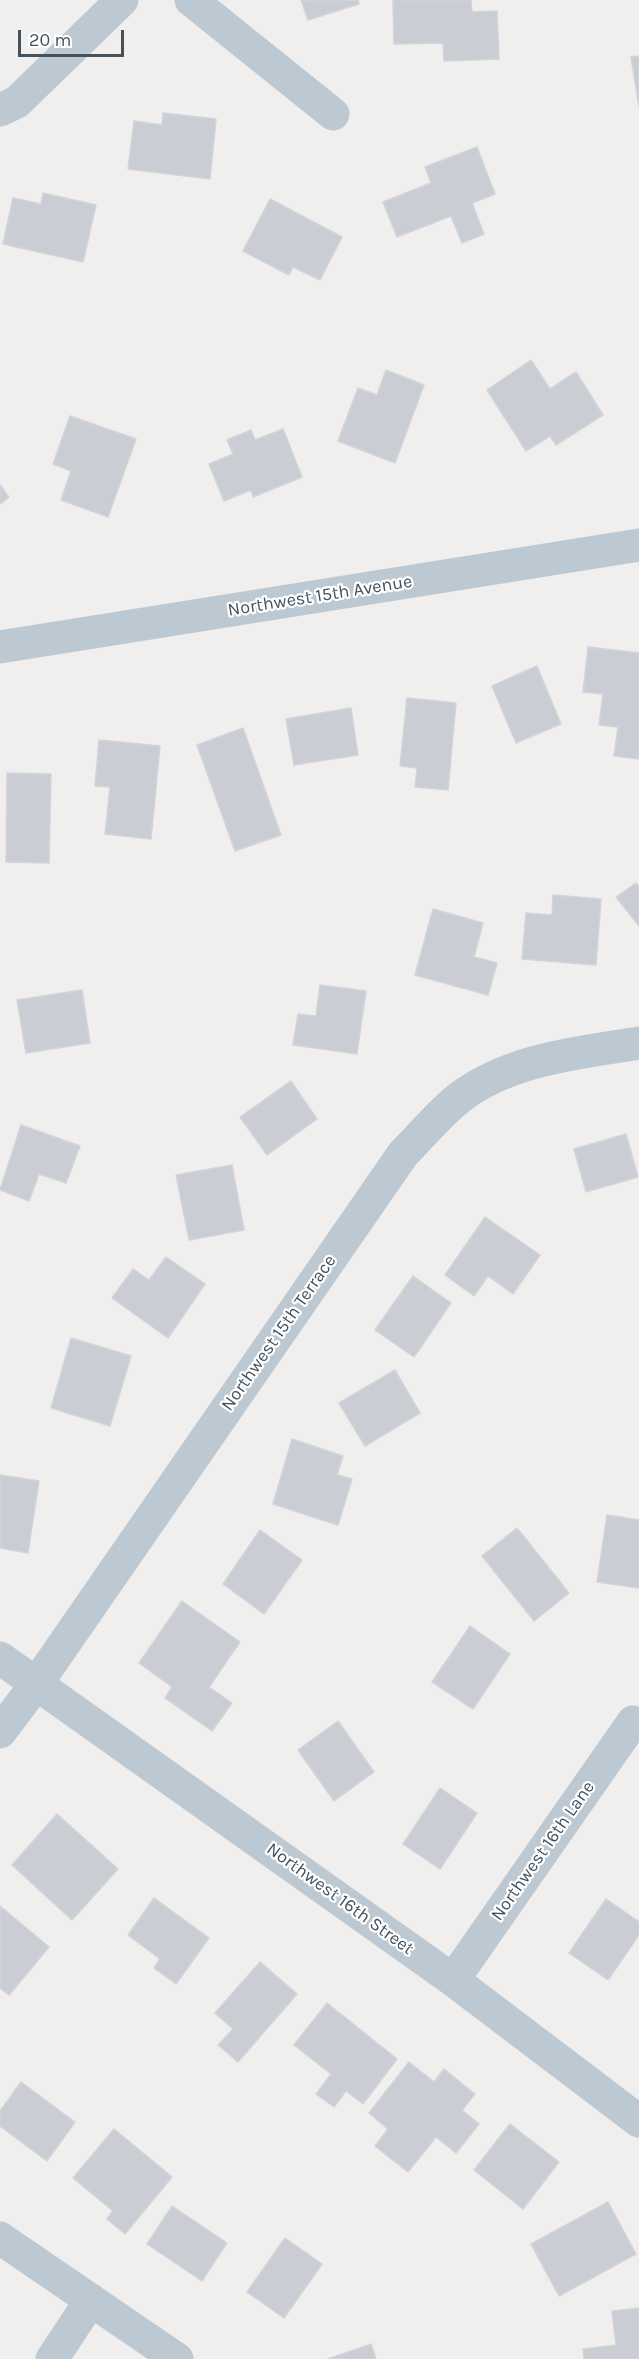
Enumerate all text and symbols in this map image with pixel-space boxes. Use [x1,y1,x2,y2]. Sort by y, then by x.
scale bar [21,18,128,56]
text: 20 m [29,29,71,51]
street label: Northwest 15th Avenue [226,571,414,621]
street label: Northwest 15th Terrace [217,1251,341,1415]
street label: Northwest 16th Lane [487,1777,599,1925]
street label: Northwest 16th Street [262,1838,418,1960]

